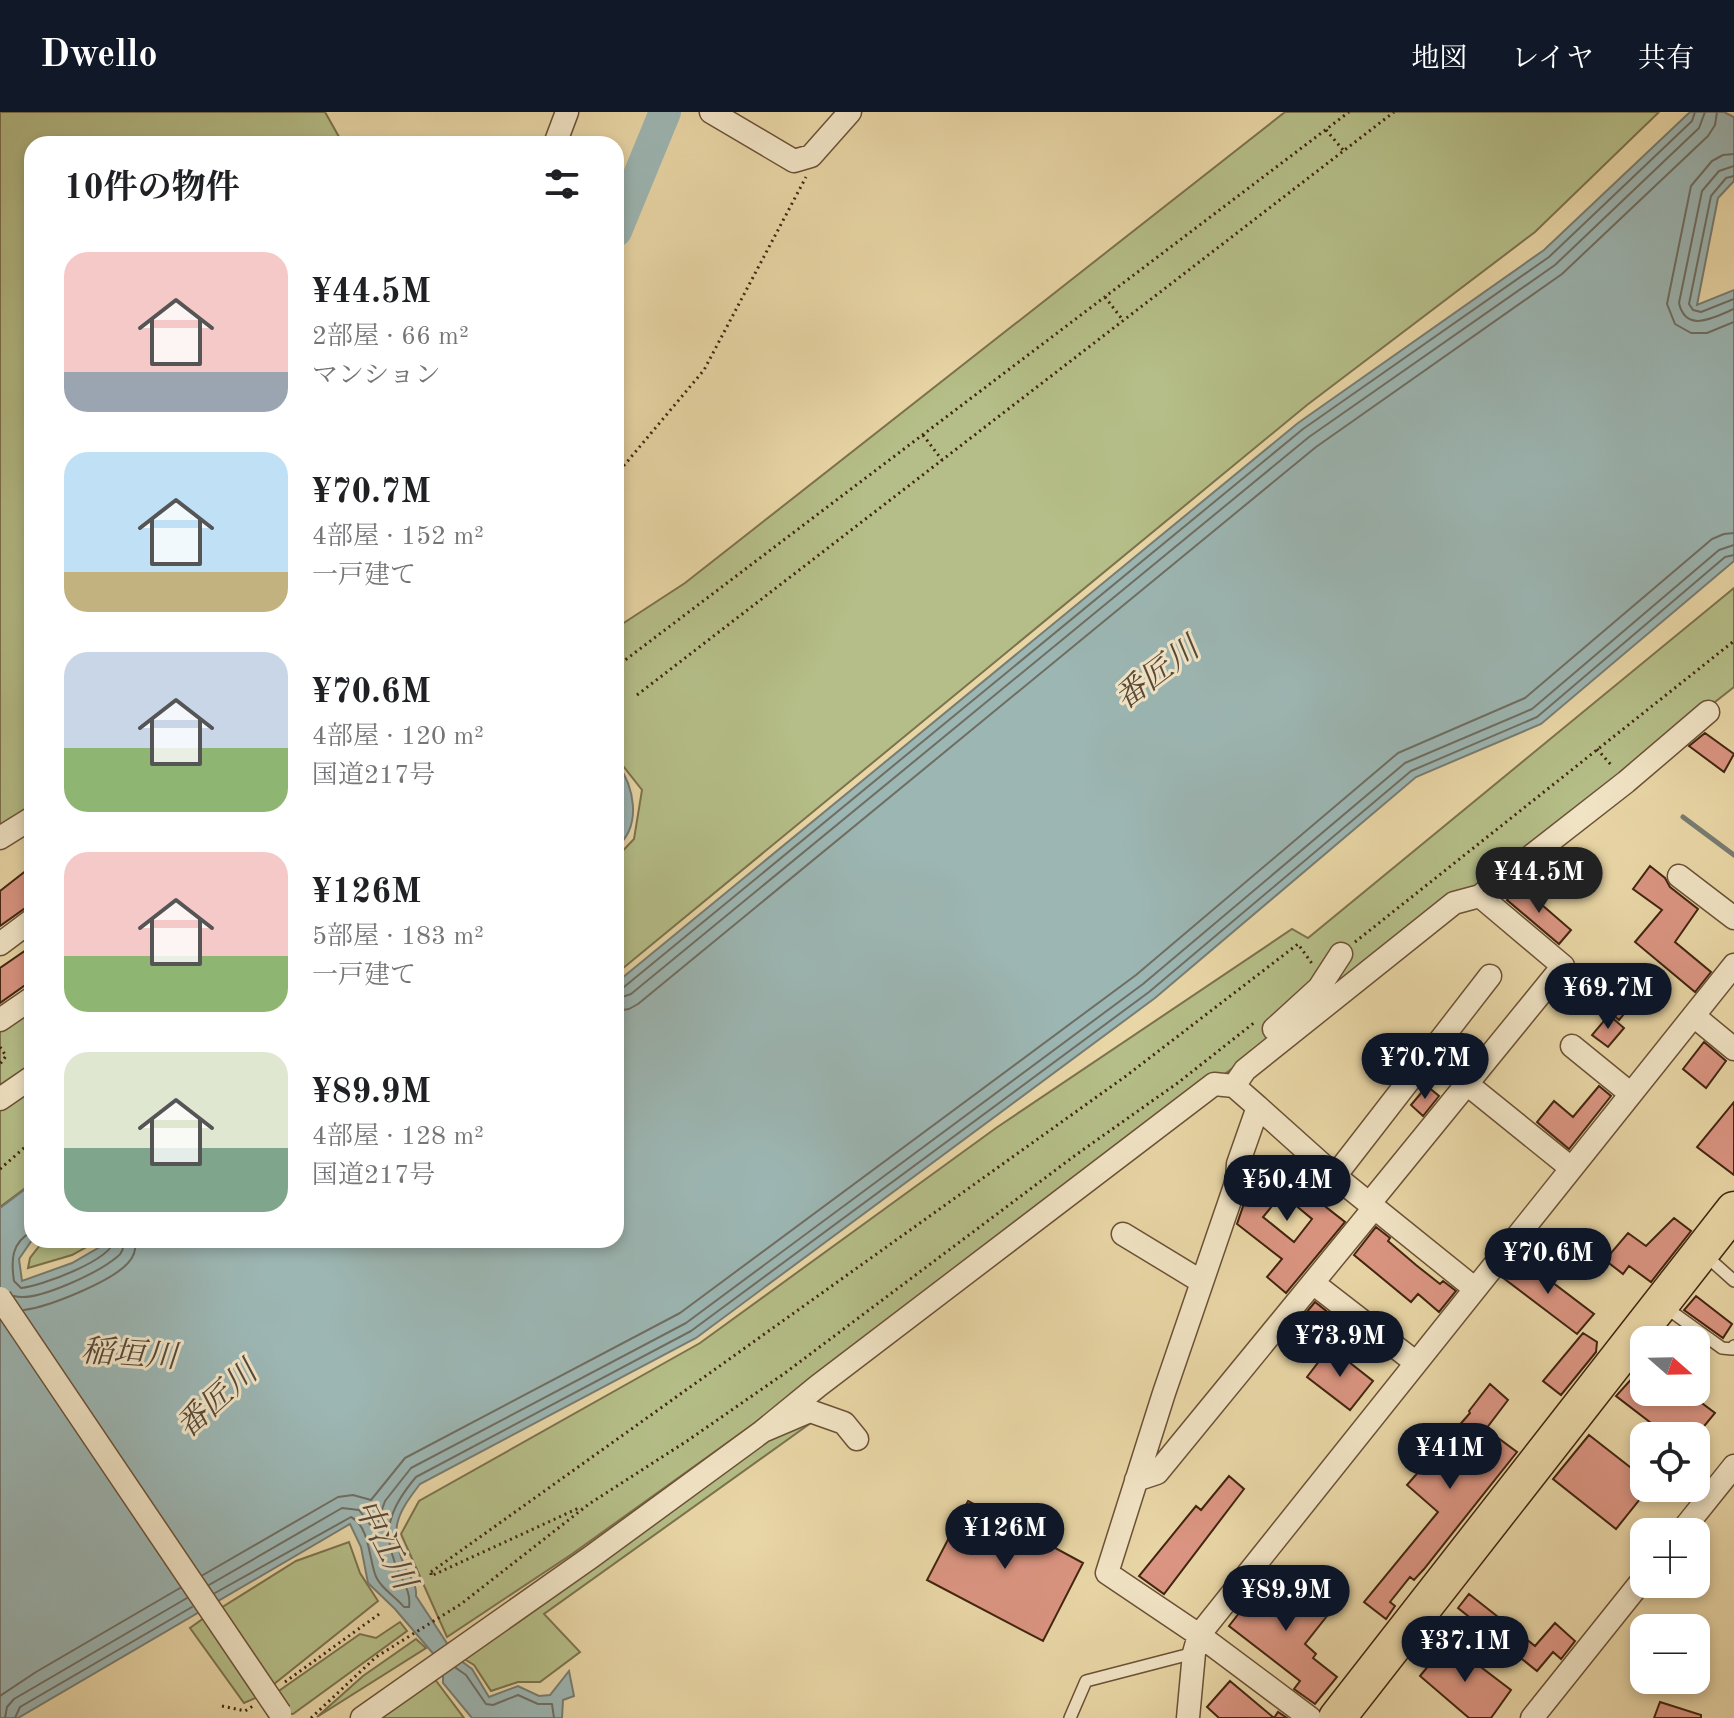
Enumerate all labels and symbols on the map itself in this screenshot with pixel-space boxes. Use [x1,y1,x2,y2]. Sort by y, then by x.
water label: 番匠川 [1108,629,1208,717]
pin: ¥44.5M [1474,847,1604,915]
pin: ¥69.7M [1543,963,1673,1031]
pin: ¥70.7M [1360,1033,1490,1101]
pin: ¥50.4M [1222,1155,1352,1223]
pin: ¥70.6M [1483,1228,1613,1296]
pin: ¥73.9M [1275,1311,1405,1379]
north arrow [1630,1326,1710,1406]
water label: 稲垣川 [80,1334,181,1376]
water label: 番匠川 [170,1353,267,1445]
pin: ¥41M [1403,1423,1497,1491]
water label: 中江川 [347,1494,423,1598]
pin: ¥126M [949,1503,1061,1571]
pin: ¥89.9M [1221,1565,1351,1633]
pin: ¥37.1M [1400,1616,1530,1684]

